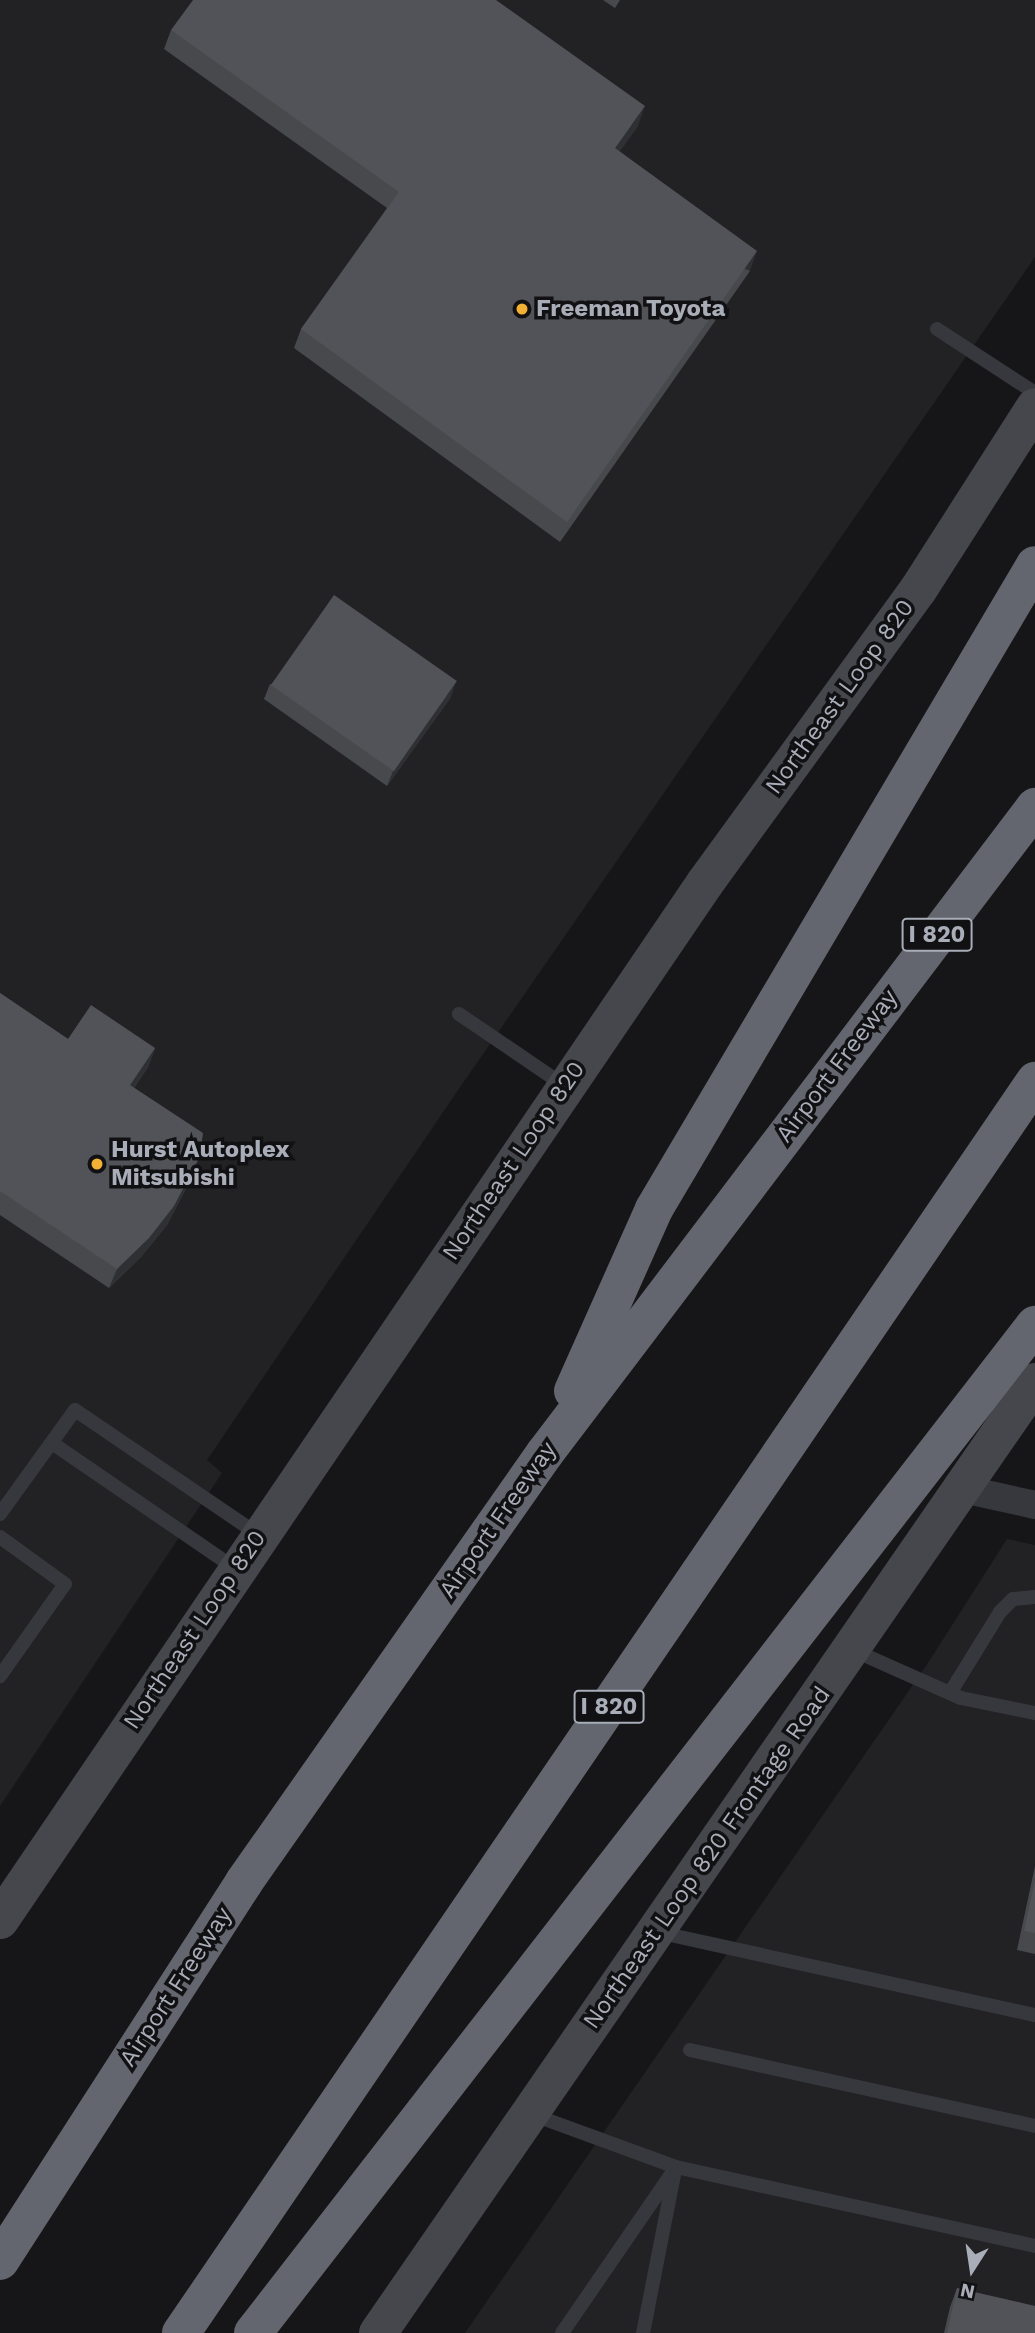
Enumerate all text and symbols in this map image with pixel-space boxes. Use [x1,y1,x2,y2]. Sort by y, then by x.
place label: Freeman Toyota [536,295,726,323]
marker: Freeman Toyota [514,301,530,317]
street label: Northeast Loop 820 [760,594,920,800]
road number: I 820 [900,916,974,954]
street label: Airport Freeway [770,984,904,1148]
street label: Northeast Loop 820 [437,1056,591,1266]
place label: Hurst Autoplex Mitsubishi [111,1136,290,1192]
marker: Hurst Autoplex Mitsubishi [89,1156,105,1172]
street label: Airport Freeway [433,1436,563,1604]
street label: Northeast Loop 820 [118,1525,272,1735]
street label: Northeast Loop 820 Frontage Road [577,1681,837,2035]
road number: I 820 [572,1688,646,1726]
street label: Airport Freeway [114,1902,238,2072]
north arrow [937,2235,1007,2305]
text: N [958,2278,977,2304]

